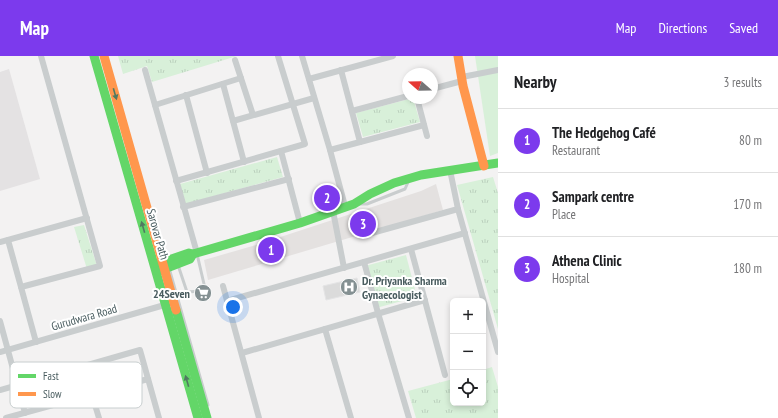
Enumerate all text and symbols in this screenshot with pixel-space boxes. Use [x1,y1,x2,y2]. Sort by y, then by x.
text: Map [20,16,49,40]
text: Map [616,19,636,37]
text: Directions [658,19,707,37]
text: Saved [729,19,758,37]
north arrow [402,68,438,104]
text: Nearby [514,71,557,93]
text: 3 results [723,74,762,91]
one-way arrow [112,88,118,100]
text: The Hedgehog Café [552,123,656,142]
text: 1 [524,132,530,149]
text: 80 m [739,132,762,149]
text: Restaurant [552,142,600,159]
pin: 2 [314,183,340,213]
text: Sampark centre [552,187,634,206]
text: 2 [524,196,530,213]
text: 170 m [733,196,762,213]
text: Place [552,206,576,223]
street label: Sarovar Path [144,207,172,261]
pin: 3 [350,209,376,239]
one-way arrow [140,221,146,233]
pin: 1 [258,235,284,265]
text: Athena Clinic [552,251,622,270]
text: 3 [524,260,530,277]
text: 180 m [733,260,762,277]
text: Hospital [552,270,589,287]
place label: Dr. Priyanka Sharma Gynaecologist [362,273,447,302]
hospital icon: Dr. Priyanka Sharma Gynaecologist [339,277,359,297]
supermarket icon: 24Seven [193,283,213,303]
place label: 24Seven [153,286,190,301]
your location [223,297,243,317]
map controls [450,298,486,406]
button: + [450,298,486,334]
street label: Gurudwara Road [49,300,119,334]
button: − [450,334,486,370]
legend [10,362,142,408]
text: Fast [43,369,59,383]
button: locate [450,370,486,406]
one-way arrow [184,374,190,386]
text: Slow [43,387,62,401]

